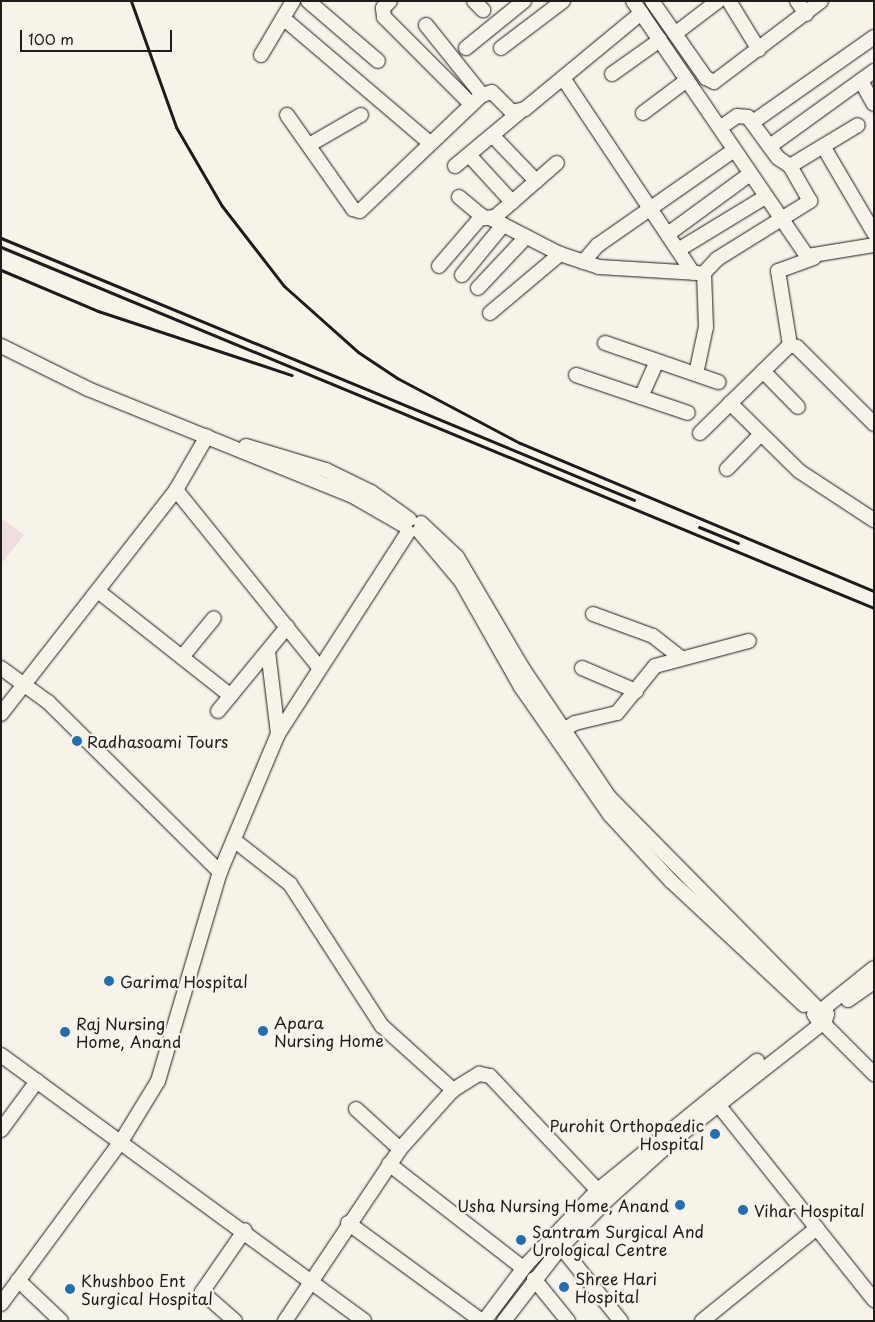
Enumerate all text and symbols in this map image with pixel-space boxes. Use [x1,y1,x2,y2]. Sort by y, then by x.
scale bar [22,20,175,52]
text: 100 m [28,27,74,50]
place label: Radhasoami Tours [87,731,229,751]
marker: Radhasoami Tours [71,735,83,747]
place label: Garima Hospital [120,971,249,991]
marker: Garima Hospital [102,974,116,988]
place label: Apara Nursing Home [274,1012,384,1050]
place label: Raj Nursing Home, Anand [76,1013,181,1051]
marker: Apara Nursing Home [256,1024,270,1038]
marker: Raj Nursing Home, Anand [58,1025,72,1039]
place label: Purohit Orthopaedic Hospital [549,1115,704,1153]
marker: Purohit Orthopaedic Hospital [708,1127,722,1141]
place label: Usha Nursing Home, Anand [455,1195,669,1215]
marker: Usha Nursing Home, Anand [673,1198,687,1212]
place label: Vihar Hospital [754,1200,865,1220]
marker: Vihar Hospital [736,1203,750,1217]
place label: Santram Surgical And Urological Centre [532,1221,704,1259]
marker: Santram Surgical And Urological Centre [514,1233,528,1247]
place label: Shree Hari Hospital [575,1268,659,1306]
place label: Khushboo Ent Surgical Hospital [81,1270,213,1308]
marker: Shree Hari Hospital [557,1280,571,1294]
marker: Khushboo Ent Surgical Hospital [63,1282,77,1296]

